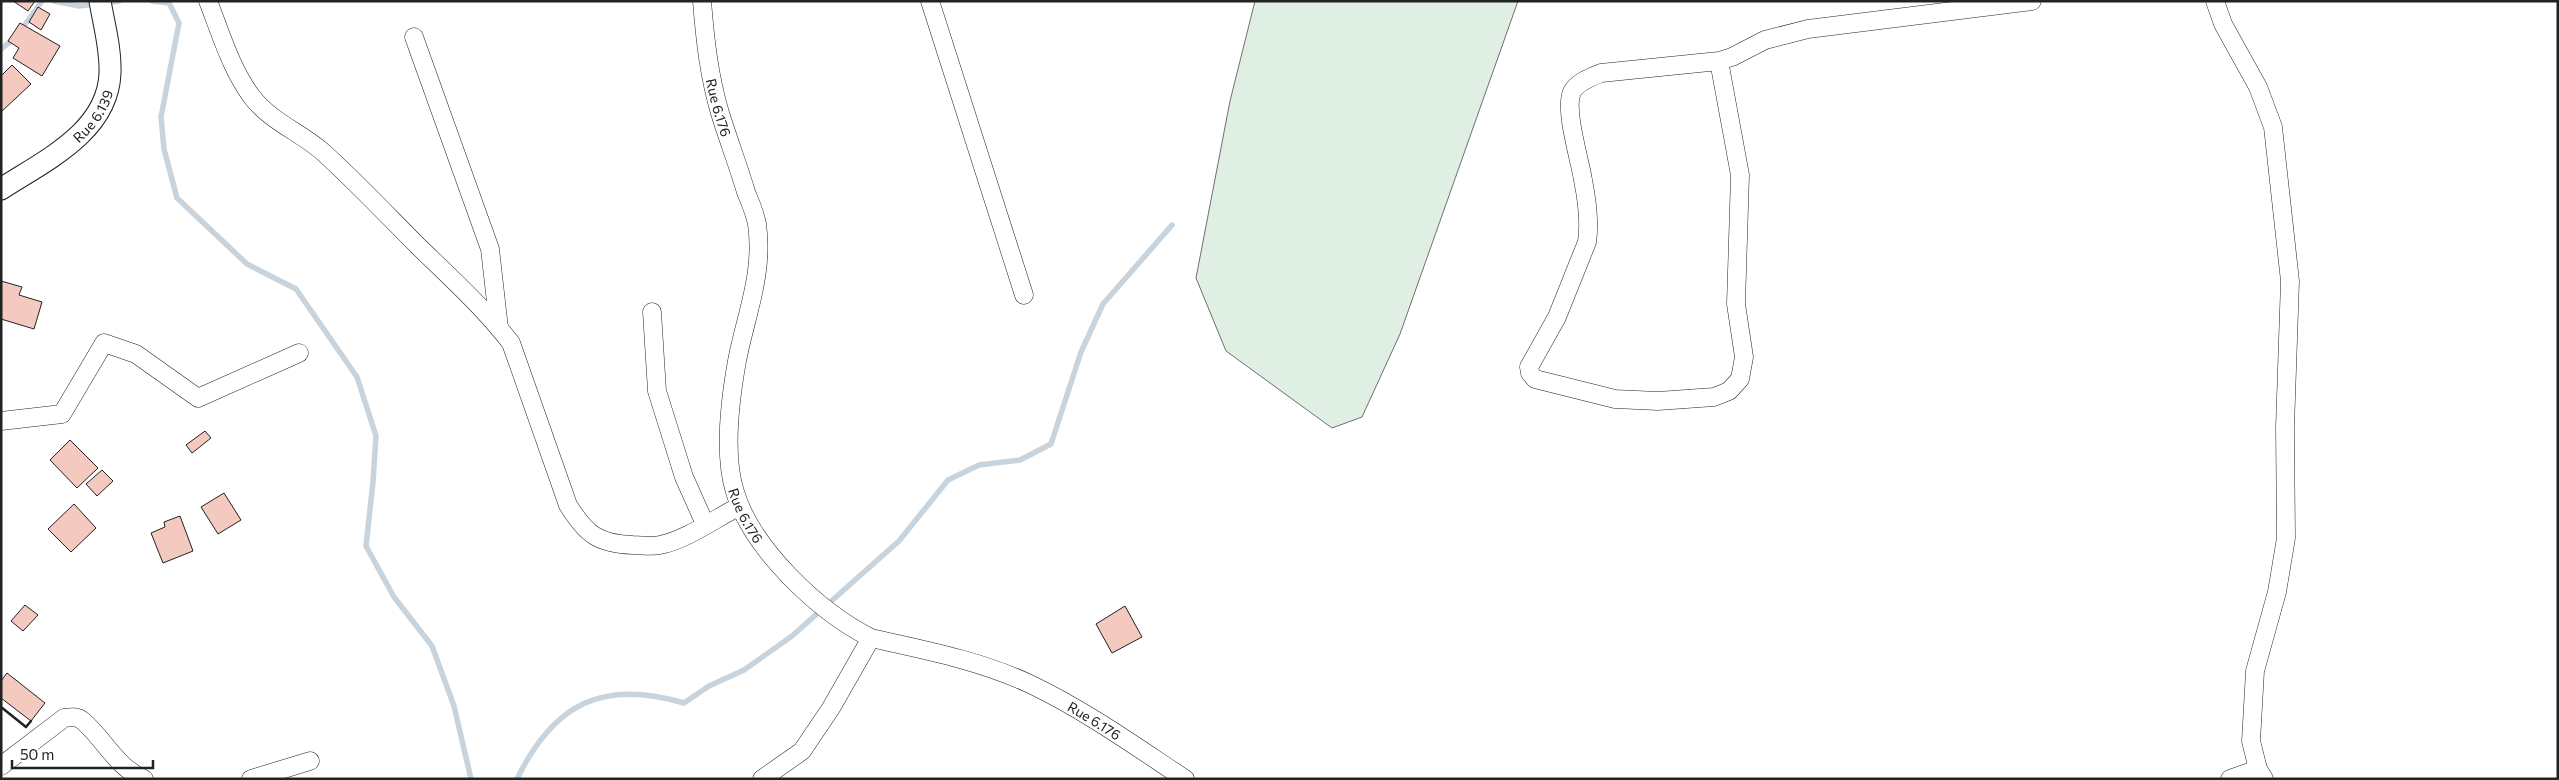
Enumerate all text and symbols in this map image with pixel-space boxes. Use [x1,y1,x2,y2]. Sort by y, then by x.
street label: Rue 6.176 [703,77,735,139]
street label: Rue 6.139 [69,87,116,146]
street label: Rue 6.176 [726,486,767,546]
street label: Rue 6.176 [1065,697,1125,743]
scale bar [12,738,154,770]
text: 50 m [20,745,54,763]

